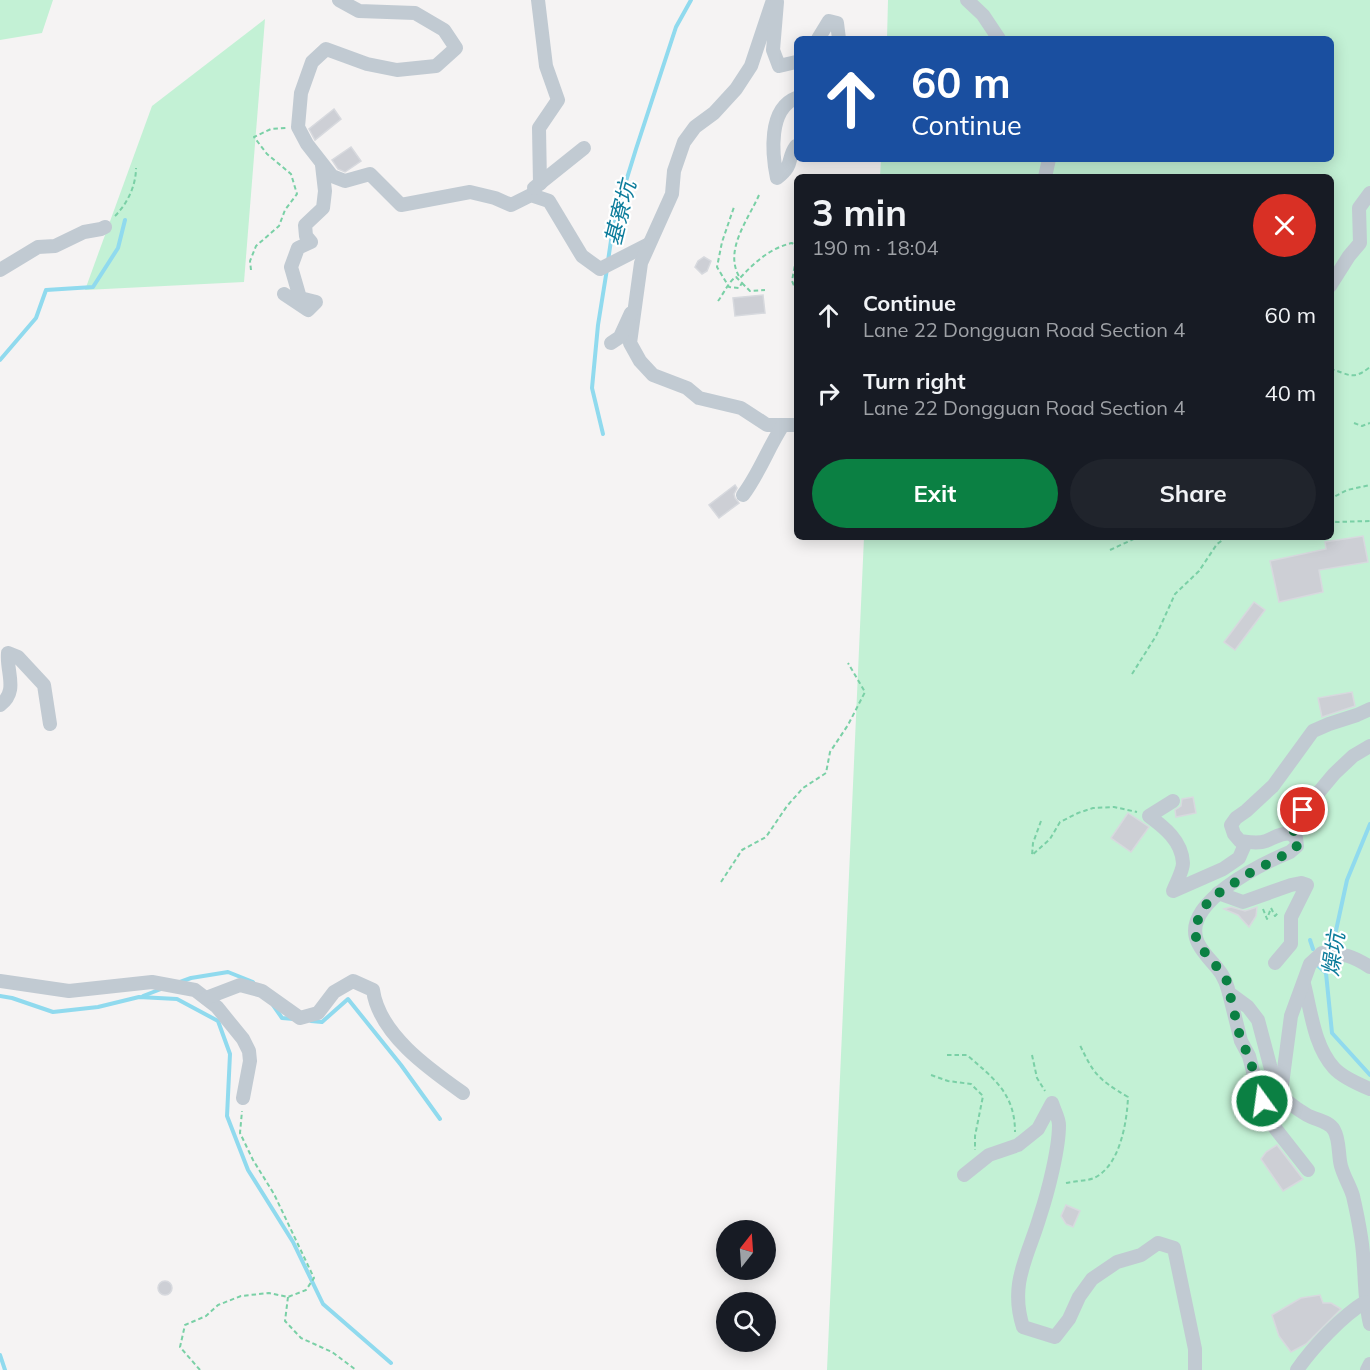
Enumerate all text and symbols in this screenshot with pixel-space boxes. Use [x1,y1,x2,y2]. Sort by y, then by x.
text: 60 m [911,56,1011,109]
icon: ahead [812,60,890,138]
text: Continue [911,108,1022,142]
water label: 基寮坑 [598,175,642,248]
text: 3 min [812,190,907,235]
button: close [1253,194,1316,257]
text: 190 m · 18:04 [812,235,938,260]
text: Continue [863,289,956,317]
icon: ahead [812,299,845,332]
text: 60 m [1265,301,1316,329]
text: Lane 22 Dongguan Road Section 4 [863,317,1185,342]
text: Turn right [863,367,966,395]
icon: right [812,377,845,410]
text: 40 m [1265,379,1316,407]
text: Lane 22 Dongguan Road Section 4 [863,395,1185,420]
button: Exit [812,459,1058,528]
button: Share [1070,459,1316,528]
pin [1277,784,1328,835]
icon: arrive [1286,793,1319,826]
water label: 燥坑 [1316,927,1351,978]
position arrow [1230,1069,1294,1133]
north arrow [716,1220,776,1280]
map controls [716,1220,776,1352]
button: search [716,1292,776,1352]

